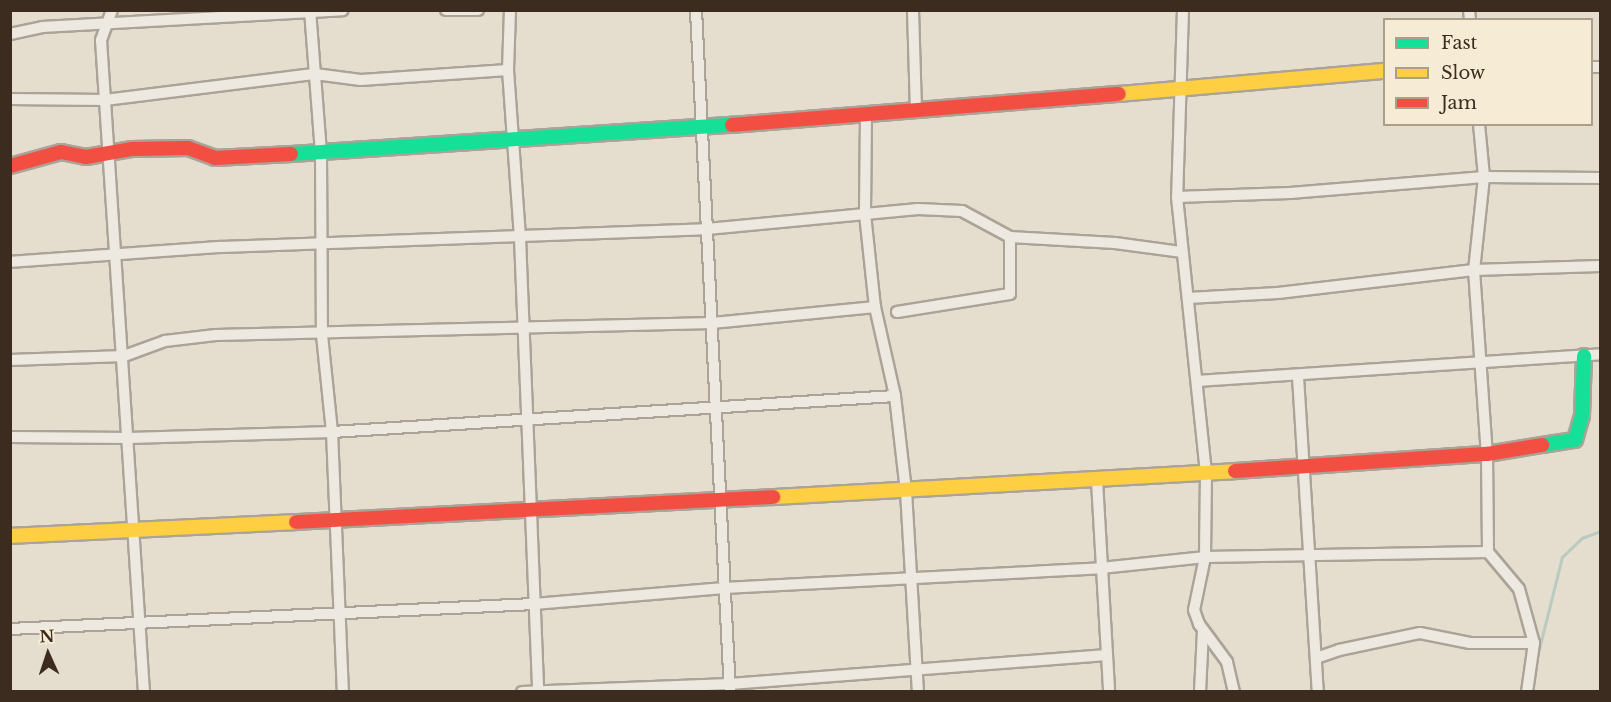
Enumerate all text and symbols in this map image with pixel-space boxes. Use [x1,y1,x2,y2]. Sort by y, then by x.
legend [1383,18,1593,126]
text: Fast [1441,32,1477,54]
text: Slow [1441,62,1485,84]
text: Jam [1441,92,1477,114]
north arrow [18,624,78,684]
text: N [39,626,55,646]

